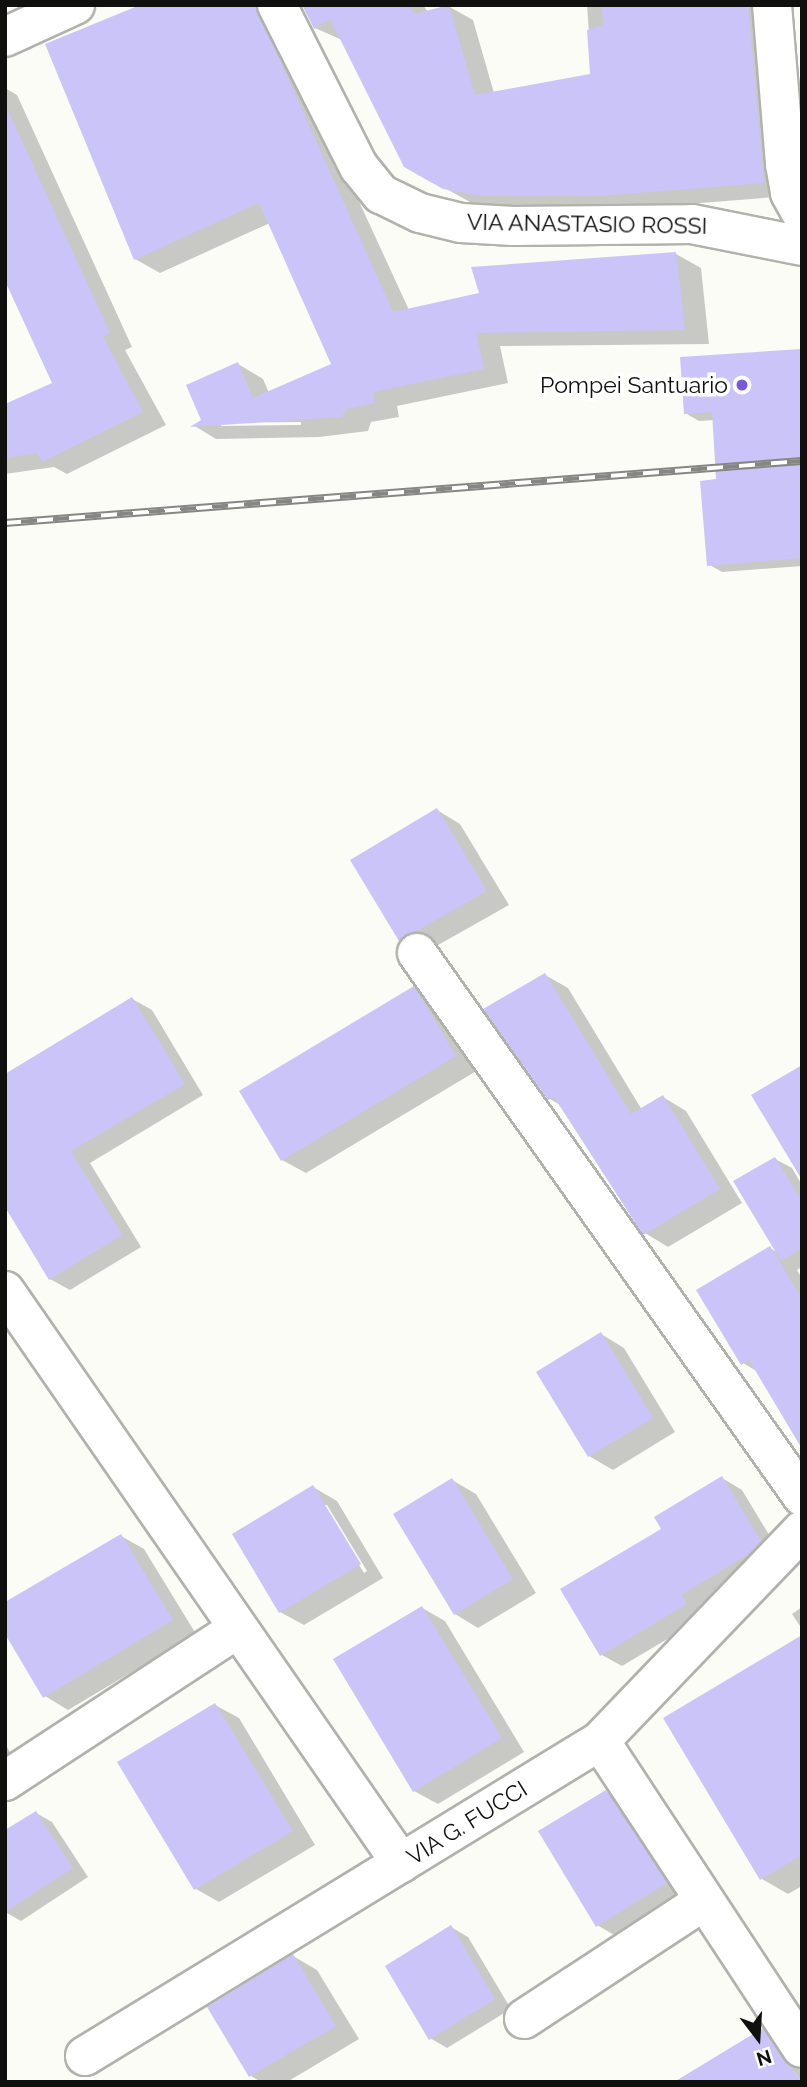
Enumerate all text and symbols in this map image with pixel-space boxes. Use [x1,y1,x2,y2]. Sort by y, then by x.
street label: VIA ANASTASIO ROSSI [466,208,708,240]
place label: Pompei Santuario [540,371,728,399]
marker: Pompei Santuario [734,377,750,393]
street label: VIA G. FUCCI [401,1775,533,1871]
north arrow [723,2003,793,2073]
text: N [754,2045,774,2071]

